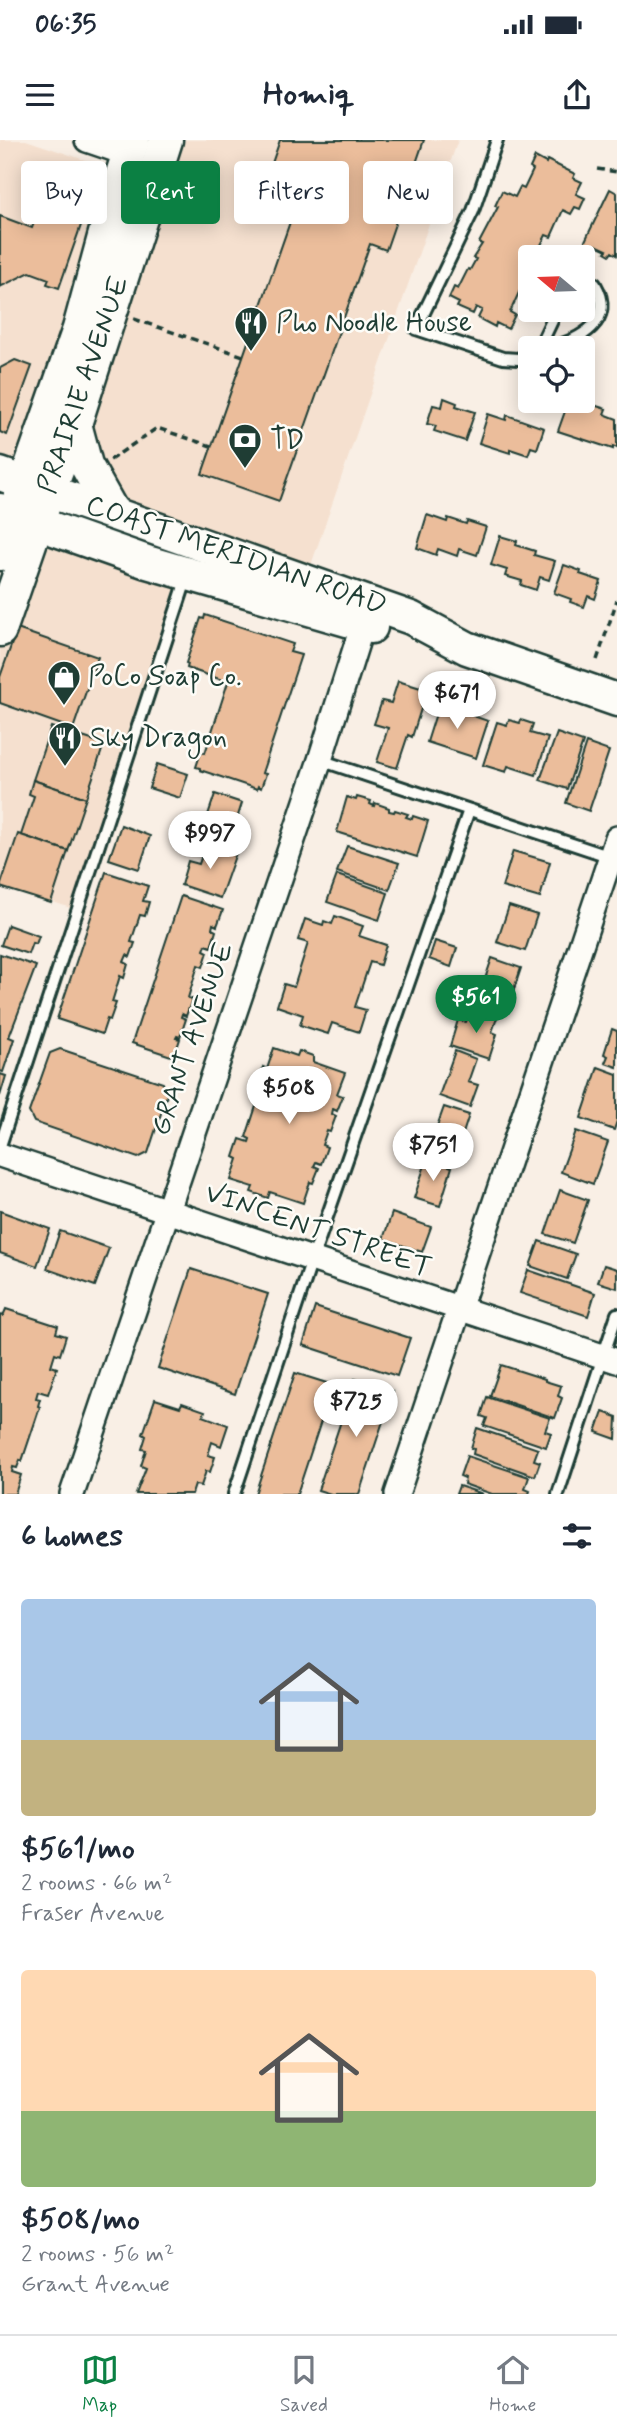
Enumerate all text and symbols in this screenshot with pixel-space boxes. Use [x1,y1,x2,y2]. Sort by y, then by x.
text: 06:35 [35,8,96,42]
text: Homiq [263,74,354,116]
icon: menu [21,76,59,114]
icon: share [558,76,596,114]
chip: Buy [21,161,107,224]
chip: Rent [121,161,220,224]
chip: Filters [234,161,349,224]
chip: New [363,161,453,224]
north arrow [518,245,595,322]
map controls [518,245,595,413]
street label: PRAIRIE AVENUE [29,271,139,499]
restaurant icon: Pho Noodle House [232,304,270,353]
place label: Pho Noodle House [276,305,472,342]
button: locate [518,336,595,413]
bank icon: TD [226,421,264,470]
place label: TD [270,422,304,459]
street label: COAST MERIDIAN ROAD [81,487,391,625]
shop icon: PoCo Soap Co. [45,658,83,707]
place label: PoCo Soap Co. [88,659,242,696]
pin: $671 [416,672,498,731]
text: $671 [434,679,480,709]
restaurant icon: Sky Dragon [46,719,84,768]
place label: Sky Dragon [90,720,227,759]
pin: $997 [169,812,251,871]
text: $997 [184,819,236,849]
street label: GRANT AVENUE [143,937,243,1141]
pin: $561 [435,976,517,1035]
text: $561 [451,983,501,1013]
pin: $508 [248,1066,330,1126]
text: $508 [263,1074,315,1104]
pin: $751 [392,1124,474,1183]
text: $751 [409,1131,457,1161]
street label: VINCENT STREET [200,1175,436,1287]
pin: $725 [315,1380,397,1439]
text: $725 [330,1387,382,1417]
text: 6 homes [21,1517,123,1556]
icon: filters [558,1517,596,1555]
icon: home [246,1644,372,1770]
text: $561/mo [21,1830,135,1869]
text: 2 rooms · 66 m² [21,1869,172,1899]
text: Fraser Avenue [21,1899,164,1929]
icon: home [246,2015,372,2141]
text: $508/mo [21,2201,140,2240]
text: 2 rooms · 56 m² [21,2240,174,2270]
text: Grant Avenue [21,2270,170,2300]
tab: Map [81,2351,119,2418]
tab: Saved [280,2351,328,2418]
tab: Home [489,2351,536,2418]

